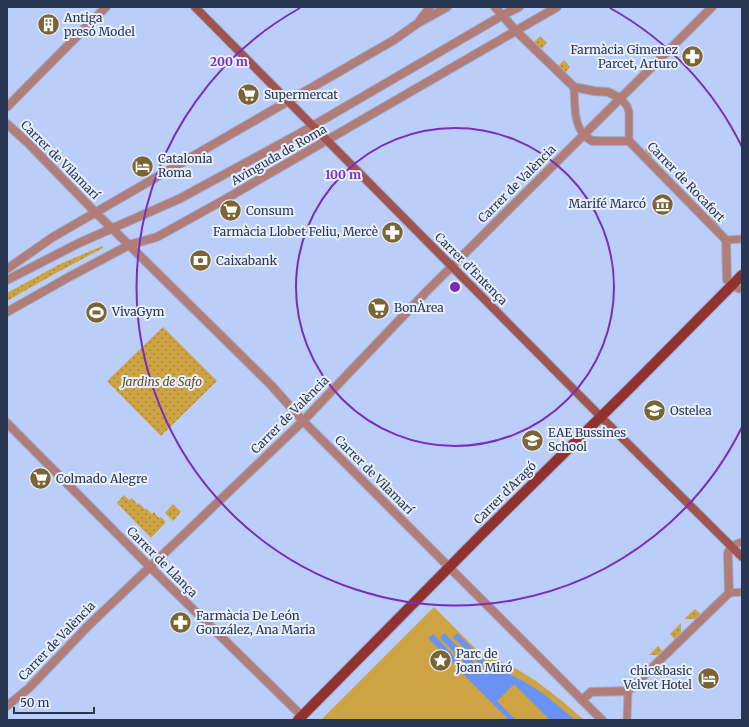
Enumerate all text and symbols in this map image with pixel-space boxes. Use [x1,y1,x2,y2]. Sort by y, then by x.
place label: Antiga presó Model [63,10,135,39]
building icon: Antiga presó Model [36,12,62,38]
place label: Farmàcia Gimenez Parcet, Arturo [570,42,678,71]
pharmacy icon: Farmàcia Gimenez Parcet, Arturo [680,44,706,70]
text: 200 m [210,54,248,69]
supermarket icon: Supermercat [235,82,261,108]
place label: Supermercat [264,87,338,102]
street label: Carrer de Vilamarí [18,117,104,203]
street label: Avinguda de Roma [228,121,330,188]
street label: Carrer de Rocafort [644,139,729,225]
street label: Carrer de València [475,141,559,226]
place label: Catalonia Roma [158,151,213,180]
hotel icon: Catalonia Roma [129,153,155,179]
text: 100 m [325,167,361,182]
museum icon: Marifé Marcó [649,191,675,217]
place label: Marifé Marcó [569,196,646,211]
supermarket icon: Consum [217,198,243,224]
place label: Consum [246,203,294,218]
pharmacy icon: Farmàcia Llobet Feliu, Mercè [380,219,406,245]
place label: Farmàcia Llobet Feliu, Mercè [213,224,378,239]
street label: Carrer d'Entença [432,229,511,308]
bank icon: Caixabank [187,248,213,274]
place label: Caixabank [216,253,278,268]
centre of rings [448,280,462,294]
supermarket icon: BonÀrea [365,295,391,321]
sports icon: VivaGym [84,299,110,325]
place label: BonÀrea [394,300,444,315]
place label: VivaGym [111,304,164,319]
street label: Carrer de València [248,372,332,457]
park label: Jardins de Safo [120,374,202,389]
school or university icon: Ostelea [641,398,667,424]
place label: Ostelea [670,403,712,418]
place label: EAE Bussines School [548,425,626,454]
school or university icon: EAE Bussines School [519,427,545,453]
street label: Carrer de Vilamarí [332,432,418,518]
street label: Carrer d'Aragó [470,458,539,527]
supermarket icon: Colmado Alegre [28,466,54,492]
place label: Colmado Alegre [56,471,147,486]
street label: Carrer de Llança [124,523,201,601]
street label: Carrer de València [15,598,99,683]
place label: Farmàcia De León González, Ana Maria [196,608,316,637]
pharmacy icon: Farmàcia De León González, Ana Maria [168,610,194,636]
place label: Parc de Joan Miró [455,646,512,675]
place icon: Parc de Joan Miró [427,648,453,674]
place label: chic&basic Velvet Hotel [623,663,692,692]
hotel icon: chic&basic Velvet Hotel [695,665,721,691]
scale bar [14,689,94,715]
text: 50 m [20,695,49,710]

